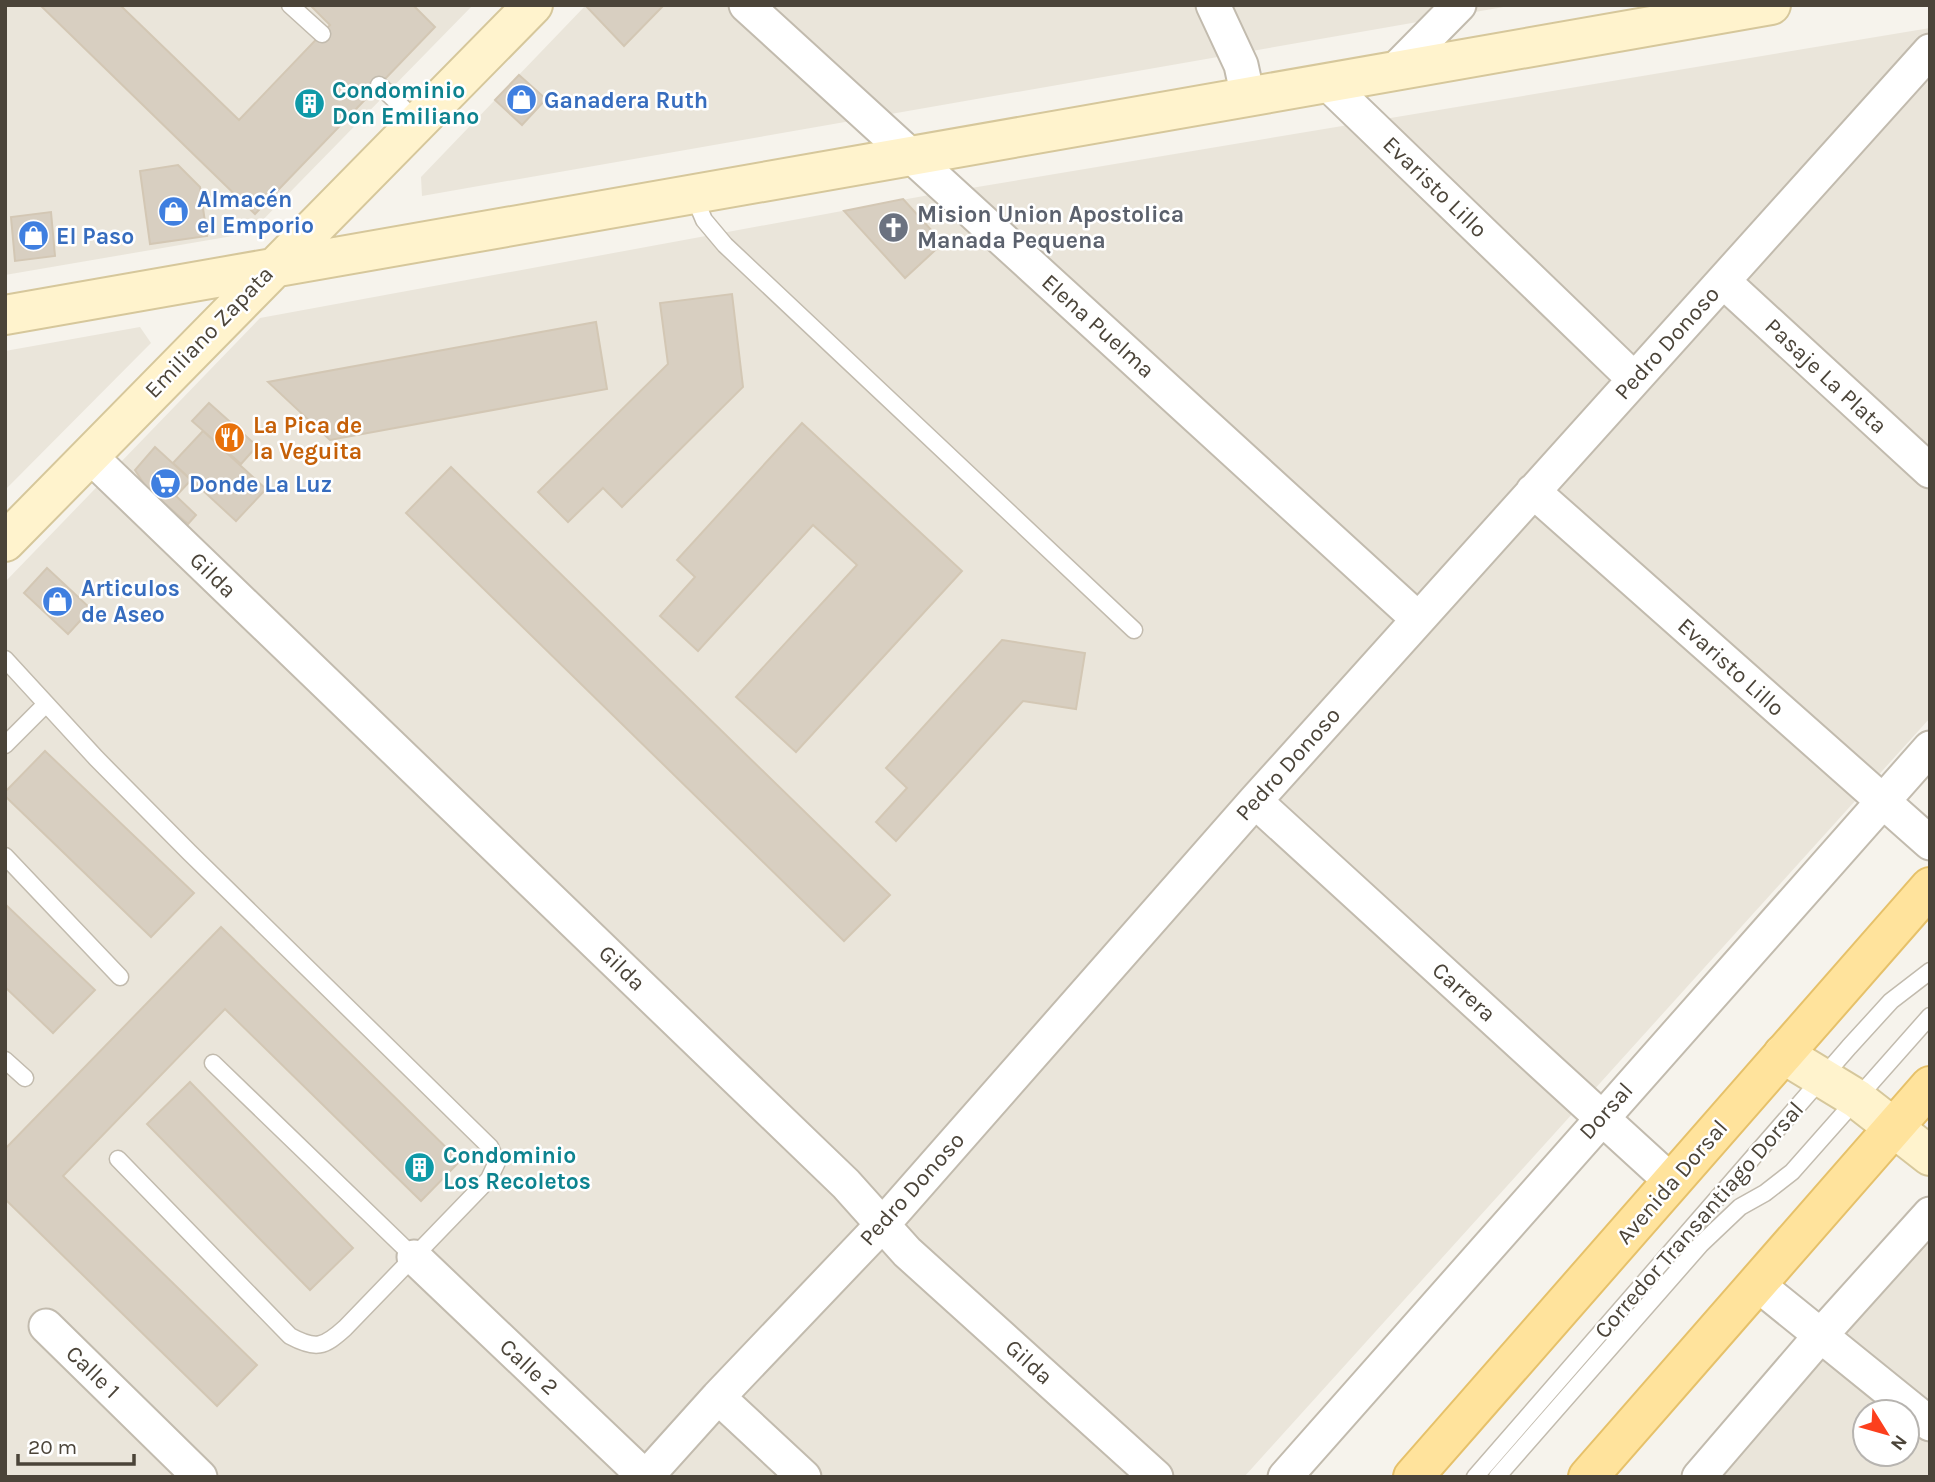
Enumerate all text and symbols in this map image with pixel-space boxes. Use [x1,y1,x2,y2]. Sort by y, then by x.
place label: Condominio Don Emiliano [332,77,479,130]
shop icon: Ganadera Ruth [504,83,538,117]
building icon: Condominio Don Emiliano [292,86,326,120]
place label: Ganadera Ruth [544,87,708,114]
street label: Evaristo Lillo [1377,131,1493,243]
place label: Almacén el Emporio [197,186,314,239]
shop icon: Almacén el Emporio [157,195,191,229]
place label: Mision Union Apostolica Manada Pequena [917,201,1184,254]
church icon: Mision Union Apostolica Manada Pequena [877,210,911,244]
shop icon: El Paso [16,219,50,253]
place label: El Paso [56,223,134,250]
street label: Emiliano Zapata [139,260,279,404]
street label: Elena Puelma [1036,268,1160,384]
street label: Pedro Donoso [1609,281,1725,405]
street label: Pasaje La Plata [1760,313,1892,439]
place label: La Pica de la Veguita [253,412,362,465]
restaurant icon: La Pica de la Veguita [213,421,247,455]
supermarket icon: Donde La Luz [149,467,183,501]
place label: Donde La Luz [189,471,332,498]
street label: Gilda [184,546,242,604]
place label: Articulos de Aseo [81,575,180,628]
shop icon: Articulos de Aseo [41,584,75,618]
street label: Evaristo Lillo [1672,612,1790,722]
street label: Pedro Donoso [1230,702,1346,826]
street label: Gilda [593,939,651,997]
street label: Carrera [1427,956,1501,1028]
street label: Dorsal [1573,1077,1639,1145]
street label: Corredor Transantiago Dorsal [1589,1096,1809,1344]
street label: Avenida Dorsal [1611,1114,1733,1250]
street label: Pedro Donoso [854,1127,970,1251]
place label: Condominio Los Recoletos [443,1142,591,1195]
building icon: Condominio Los Recoletos [403,1151,437,1185]
street label: Calle 2 [494,1333,564,1401]
street label: Gilda [1000,1334,1058,1390]
street label: Calle 1 [60,1340,126,1404]
north arrow [1851,1398,1921,1468]
scale bar [18,1422,133,1466]
text: N [1886,1431,1912,1455]
text: 20 m [28,1435,77,1459]

